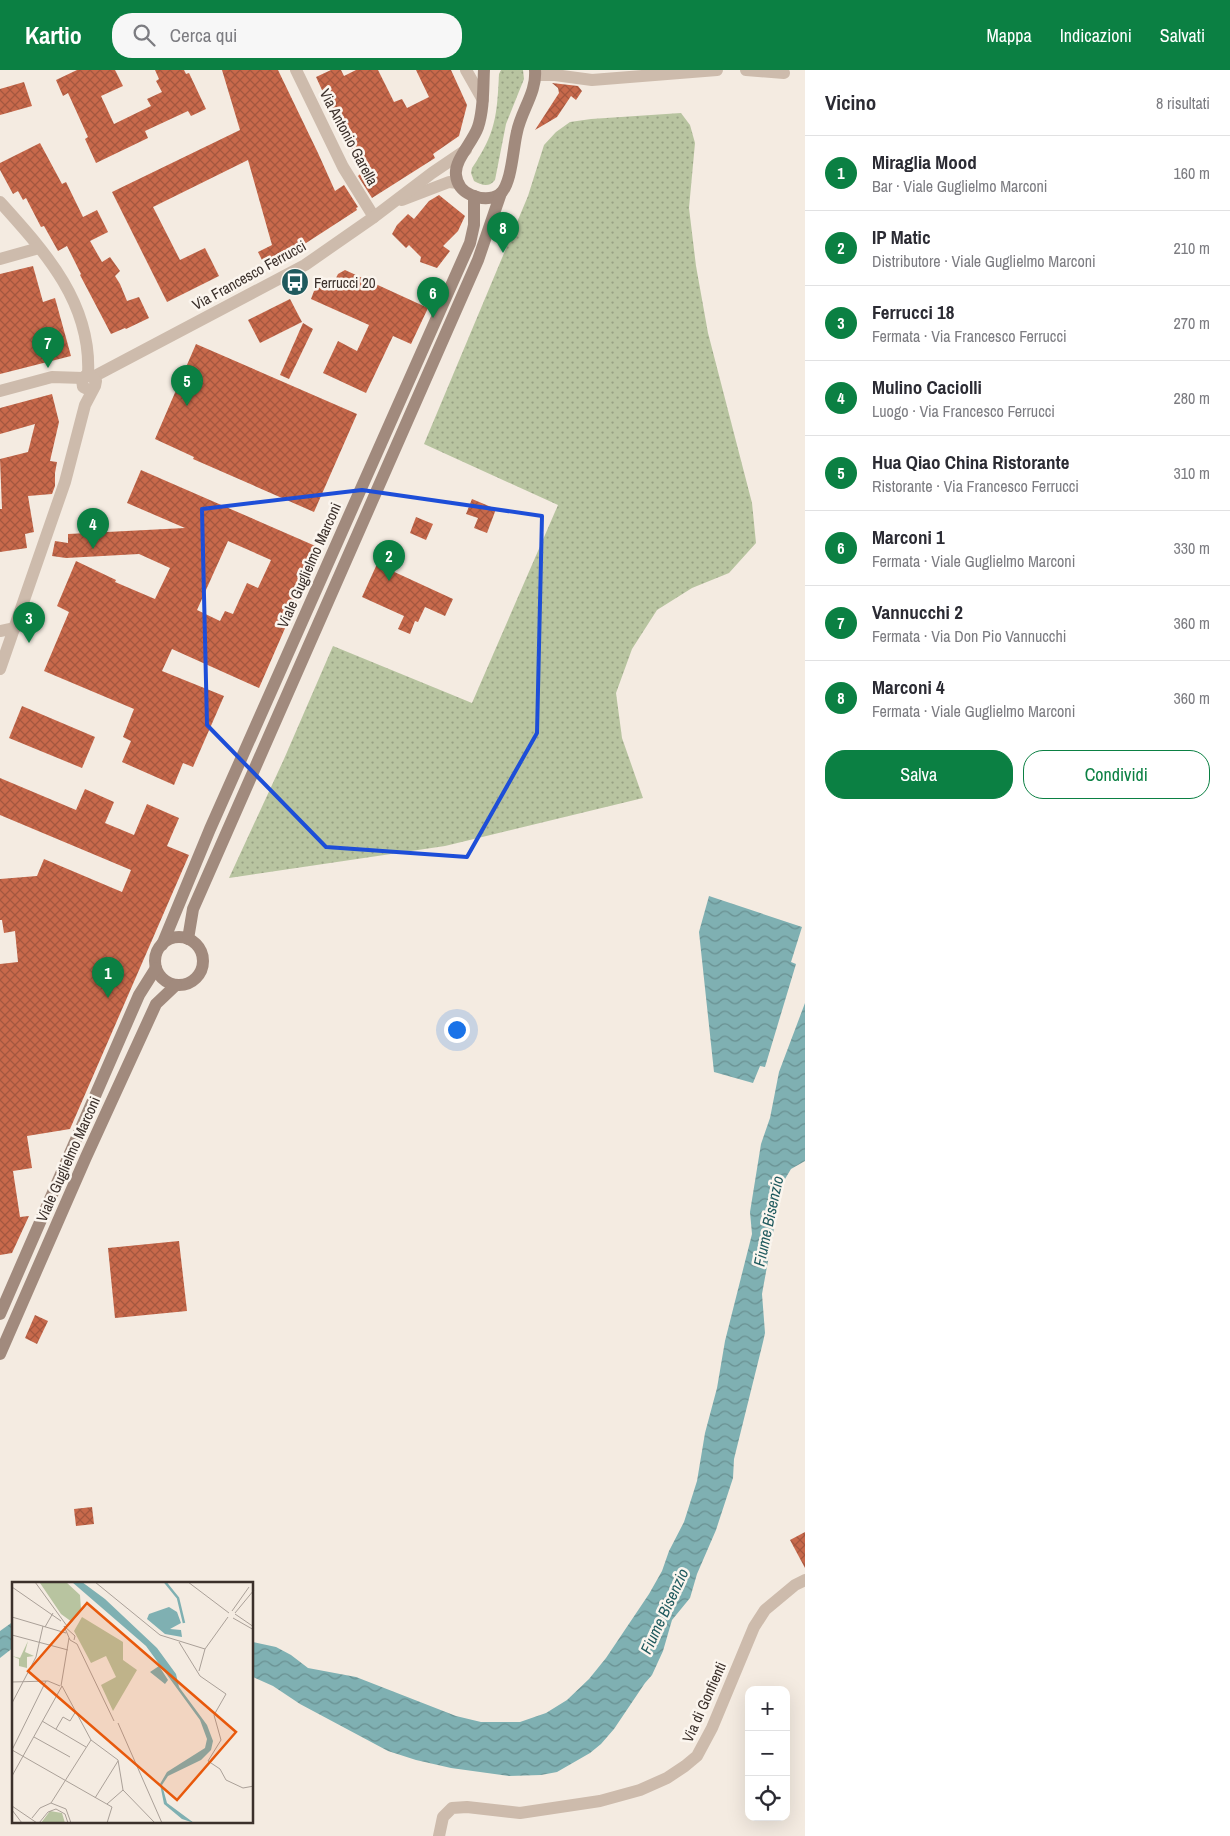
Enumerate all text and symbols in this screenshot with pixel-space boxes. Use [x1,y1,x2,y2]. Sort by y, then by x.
search box [112,13,462,58]
text: Kartio [25,19,82,51]
icon: search [130,21,158,49]
text: Cerca qui [170,22,237,48]
text: Mappa [987,23,1032,48]
text: Indicazioni [1060,23,1132,48]
text: Salvati [1160,23,1205,48]
street label: Via Antonio Garella [315,85,383,189]
text: Vicino [825,88,876,117]
text: 8 risultati [1156,92,1210,114]
text: Miraglia Mood [872,149,977,175]
text: 1 [837,162,845,184]
text: 160 m [1174,162,1210,184]
text: Bar · Viale Guglielmo Marconi [872,175,1048,197]
pin: 8 [487,212,519,253]
text: IP Matic [872,224,931,250]
street label: Via Francesco Ferrucci [188,235,310,315]
text: 2 [837,237,845,259]
text: 210 m [1174,237,1210,259]
text: Distributore · Viale Guglielmo Marconi [872,250,1096,272]
bus stop icon: Ferrucci 20 [280,267,310,297]
place label: Ferrucci 20 [314,272,376,293]
pin: 6 [417,277,449,318]
text: Ferrucci 18 [872,299,954,325]
text: 3 [837,312,845,334]
text: 270 m [1174,312,1210,334]
text: Fermata · Via Francesco Ferrucci [872,325,1067,347]
pin: 7 [32,327,64,368]
pin: 5 [171,365,203,406]
text: Mulino Caciolli [872,374,982,400]
text: 4 [837,387,845,409]
text: 280 m [1174,387,1210,409]
text: Luogo · Via Francesco Ferrucci [872,400,1055,422]
text: Hua Qiao China Ristorante [872,449,1069,475]
text: 5 [837,462,845,484]
text: 310 m [1174,462,1210,484]
text: Ristorante · Via Francesco Ferrucci [872,475,1079,497]
street label: Viale Guglielmo Marconi [272,499,346,631]
pin: 4 [77,508,109,549]
text: Marconi 1 [872,524,945,550]
text: 6 [837,537,845,559]
text: 330 m [1174,537,1210,559]
pin: 2 [373,540,405,581]
text: Fermata · Viale Guglielmo Marconi [872,550,1075,572]
text: Vannucchi 2 [872,599,963,625]
pin: 3 [13,602,45,643]
text: 7 [837,612,845,634]
text: 360 m [1174,612,1210,634]
text: Fermata · Via Don Pio Vannucchi [872,625,1066,647]
text: Marconi 4 [872,674,945,700]
text: 8 [837,687,845,709]
text: 360 m [1174,687,1210,709]
text: Fermata · Viale Guglielmo Marconi [872,700,1075,722]
button: Salva [825,750,1013,799]
button: Condividi [1023,750,1210,799]
pin: 1 [92,957,124,998]
your location [444,1017,470,1043]
street label: Viale Guglielmo Marconi [31,1093,105,1225]
water label: Fiume Bisenzio [748,1174,788,1268]
water label: Fiume Bisenzio [635,1565,693,1657]
inset map [12,1582,254,1824]
street label: Via di Gonfienti [677,1658,731,1746]
map controls [745,1686,790,1821]
button: + [745,1686,790,1731]
button: − [745,1731,790,1776]
button: locate [745,1776,790,1821]

